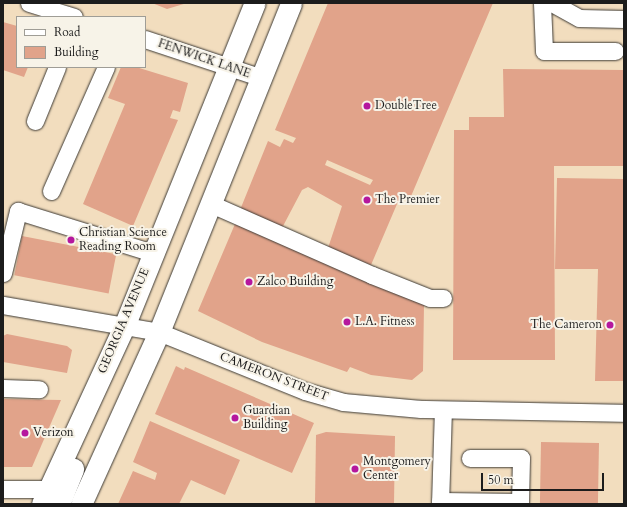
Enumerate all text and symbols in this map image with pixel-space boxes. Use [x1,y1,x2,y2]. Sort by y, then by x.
legend [16,16,146,68]
text: Road [54,24,80,40]
street label: FENWICK LANE [156,36,252,82]
text: Building [54,44,98,60]
place label: DoubleTree [375,99,437,113]
marker: DoubleTree [362,101,372,111]
place label: The Premier [375,193,439,207]
marker: The Premier [362,195,372,205]
place label: Christian Science Reading Room [79,226,167,254]
marker: Christian Science Reading Room [66,235,76,245]
street label: GEORGIA AVENUE [95,266,153,376]
place label: Zalco Building [257,275,333,289]
marker: Zalco Building [244,277,254,287]
place label: L.A. Fitness [355,315,414,329]
marker: L.A. Fitness [342,317,352,327]
place label: The Cameron [530,318,602,332]
marker: The Cameron [605,320,615,330]
street label: CAMERON STREET [218,350,330,404]
place label: Guardian Building [243,404,290,432]
marker: Guardian Building [230,413,240,423]
place label: Verizon [33,426,74,440]
marker: Verizon [20,428,30,438]
place label: Montgomery Center [363,455,431,483]
marker: Montgomery Center [350,464,360,474]
scale bar [483,465,606,491]
text: 50 m [488,472,514,488]

